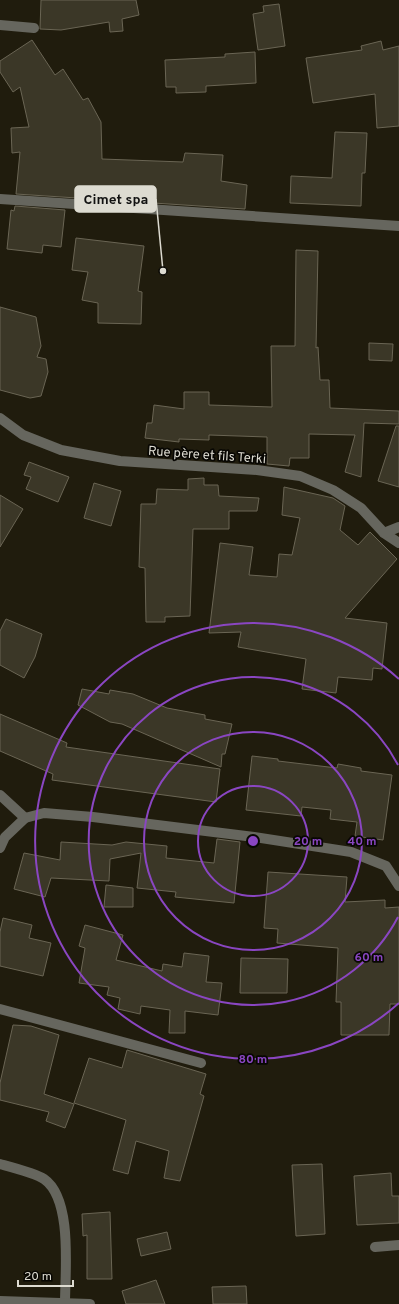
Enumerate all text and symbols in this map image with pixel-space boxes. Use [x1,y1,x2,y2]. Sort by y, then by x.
callout: Cimet spa [75,186,156,212]
text: Cimet spa [84,192,148,209]
street label: Rue père et fils Terki [147,444,266,468]
centre of rings [246,834,260,848]
text: 20 m [294,834,322,850]
text: 40 m [347,834,377,850]
text: 60 m [355,950,383,966]
text: 80 m [239,1052,267,1068]
scale bar [18,1262,73,1288]
text: 20 m [24,1269,52,1285]

